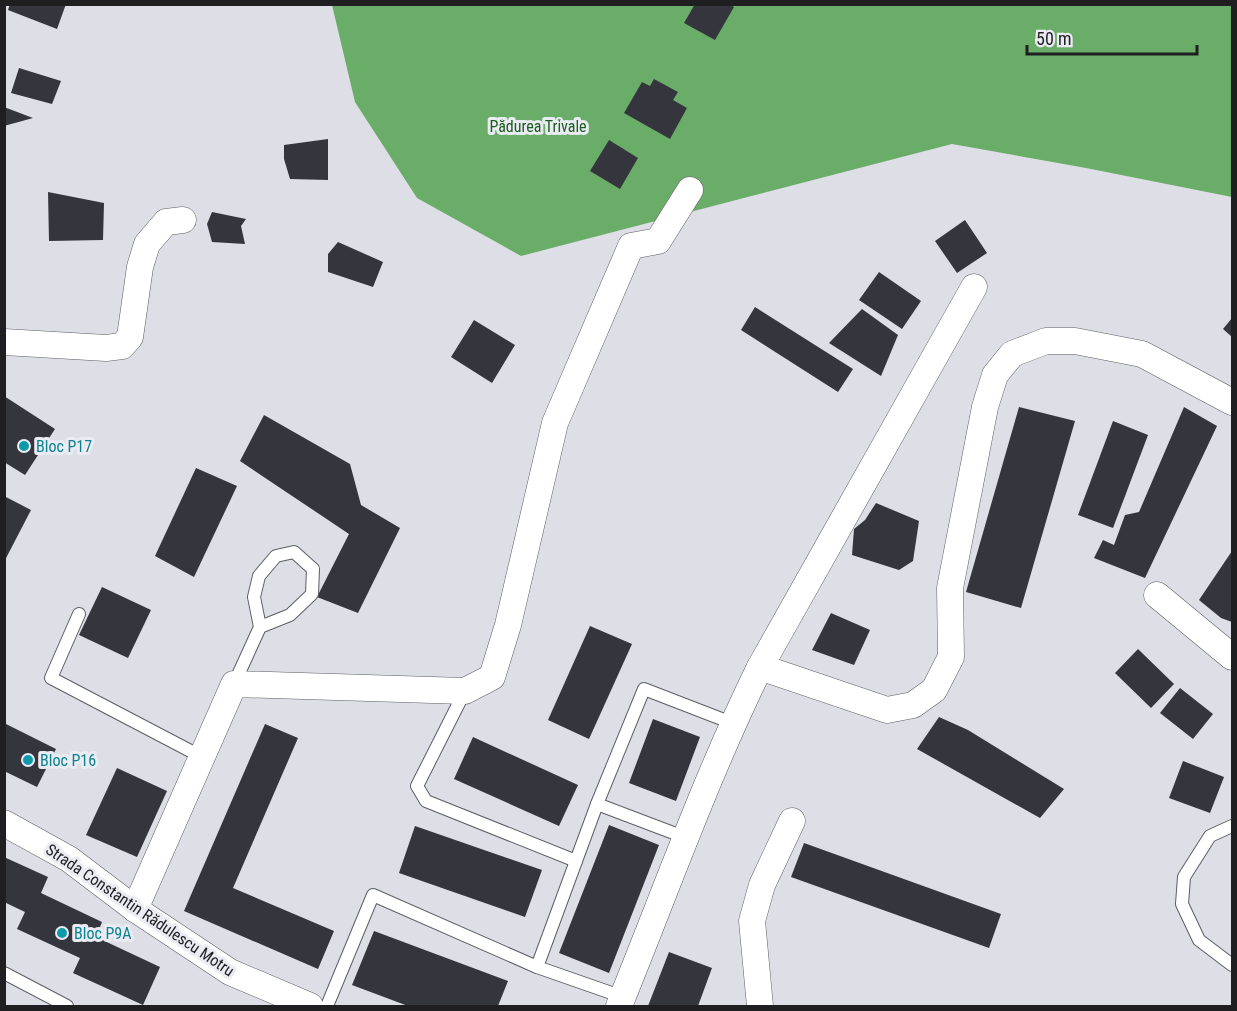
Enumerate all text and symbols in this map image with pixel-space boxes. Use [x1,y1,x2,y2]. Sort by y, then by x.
scale bar [1027,18,1196,56]
text: 50 m [1036,28,1071,49]
park label: Pădurea Trivale [489,117,587,136]
place label: Bloc P17 [36,437,92,456]
marker: Bloc P17 [17,439,31,453]
place label: Bloc P16 [40,751,96,770]
marker: Bloc P16 [21,753,35,767]
street label: Strada Constantin Rădulescu Motru [42,840,238,980]
place label: Bloc P9A [74,924,132,943]
marker: Bloc P9A [55,926,69,940]

